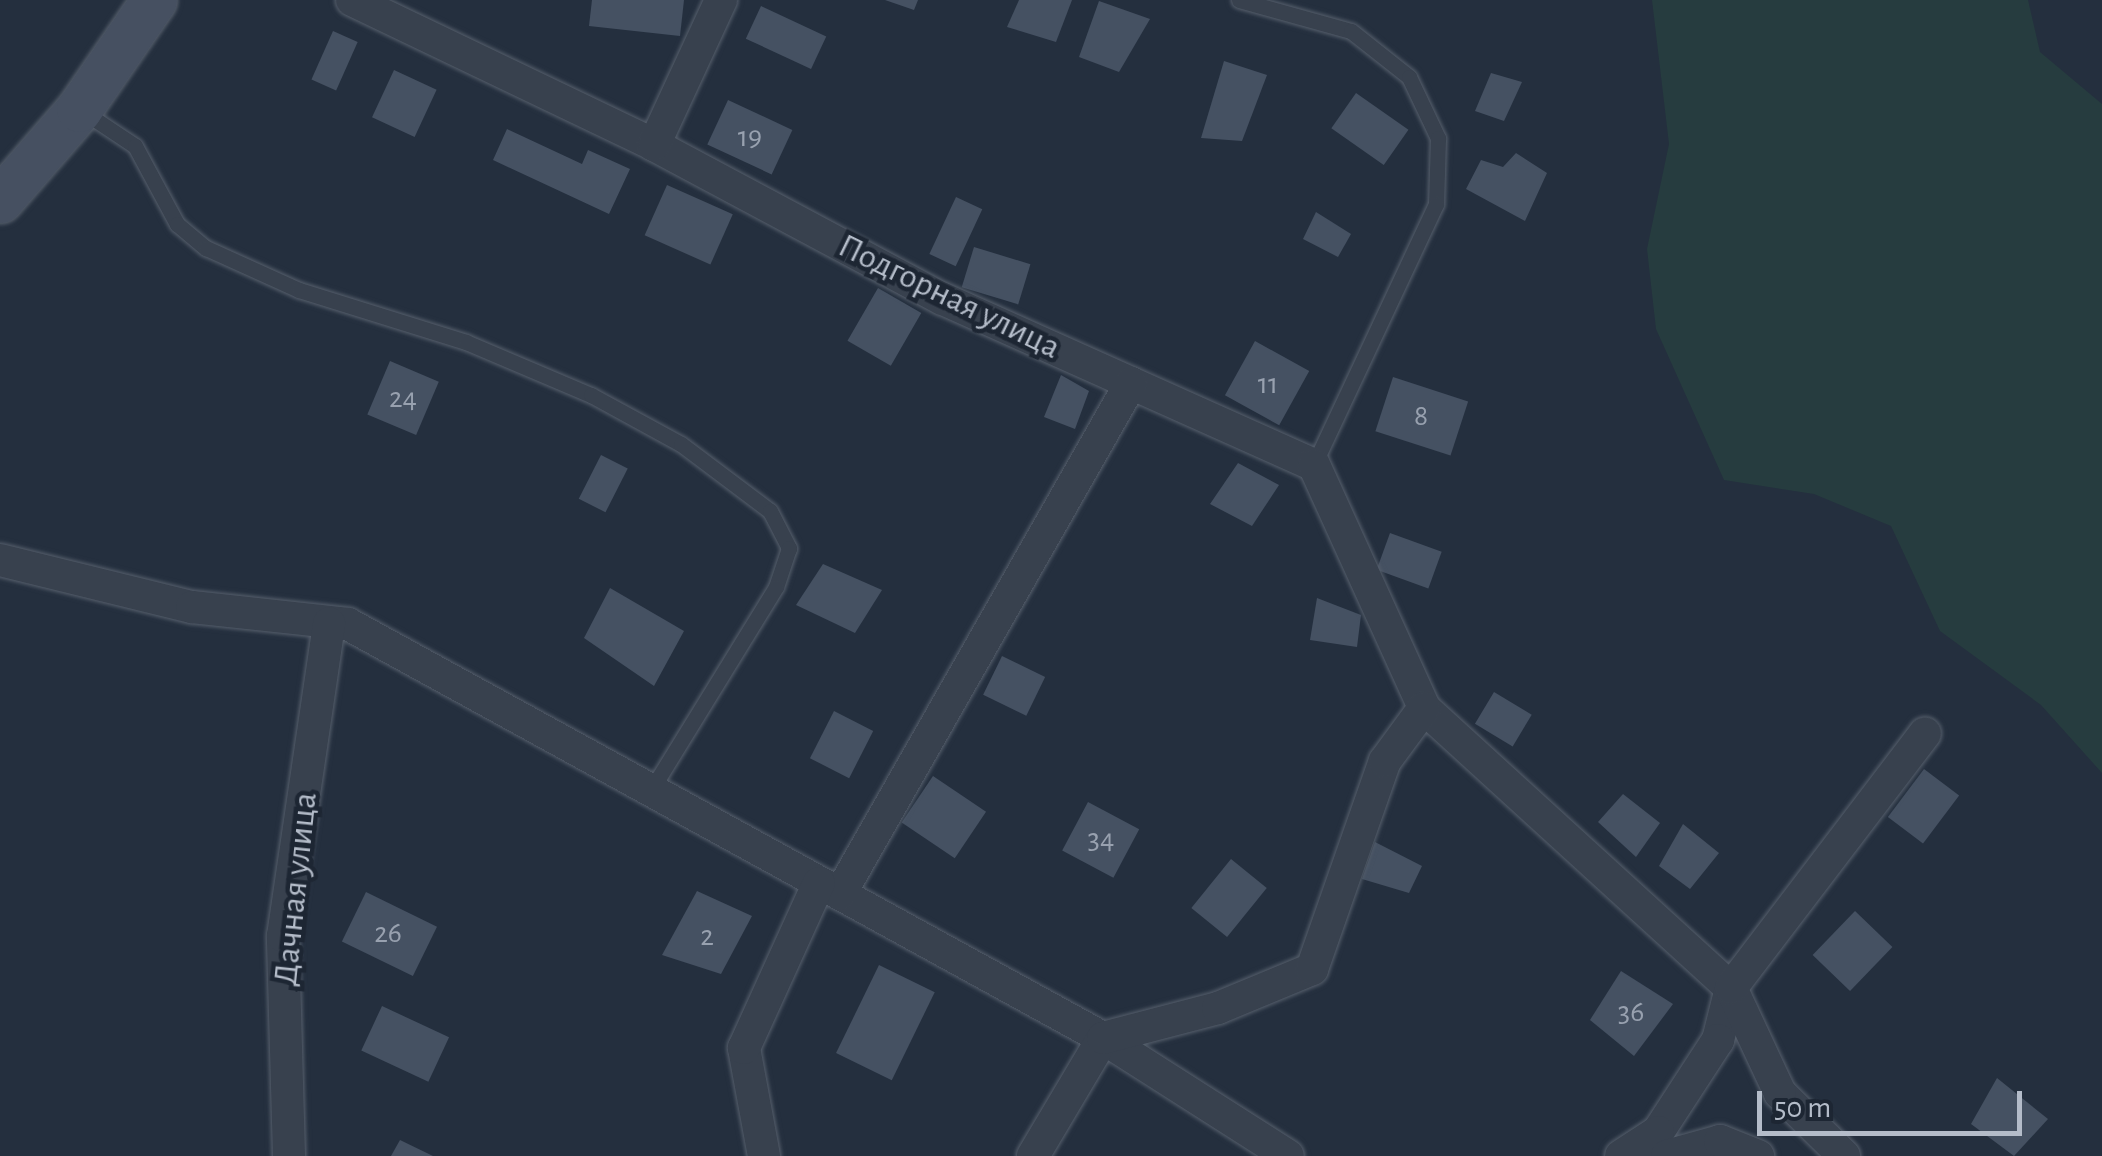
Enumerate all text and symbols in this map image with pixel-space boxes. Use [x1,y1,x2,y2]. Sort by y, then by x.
house number: 19 [738,119,762,155]
street label: Подгорная улица [831,225,1067,369]
house number: 11 [1258,366,1278,402]
house number: 24 [389,380,417,416]
house number: 8 [1414,398,1428,434]
street label: Дачная улица [265,790,327,988]
house number: 34 [1088,821,1114,857]
house number: 26 [374,915,402,951]
house number: 2 [700,918,714,954]
house number: 36 [1618,994,1644,1030]
scale bar [1762,1071,2027,1133]
text: 50 m [1774,1093,1831,1123]

